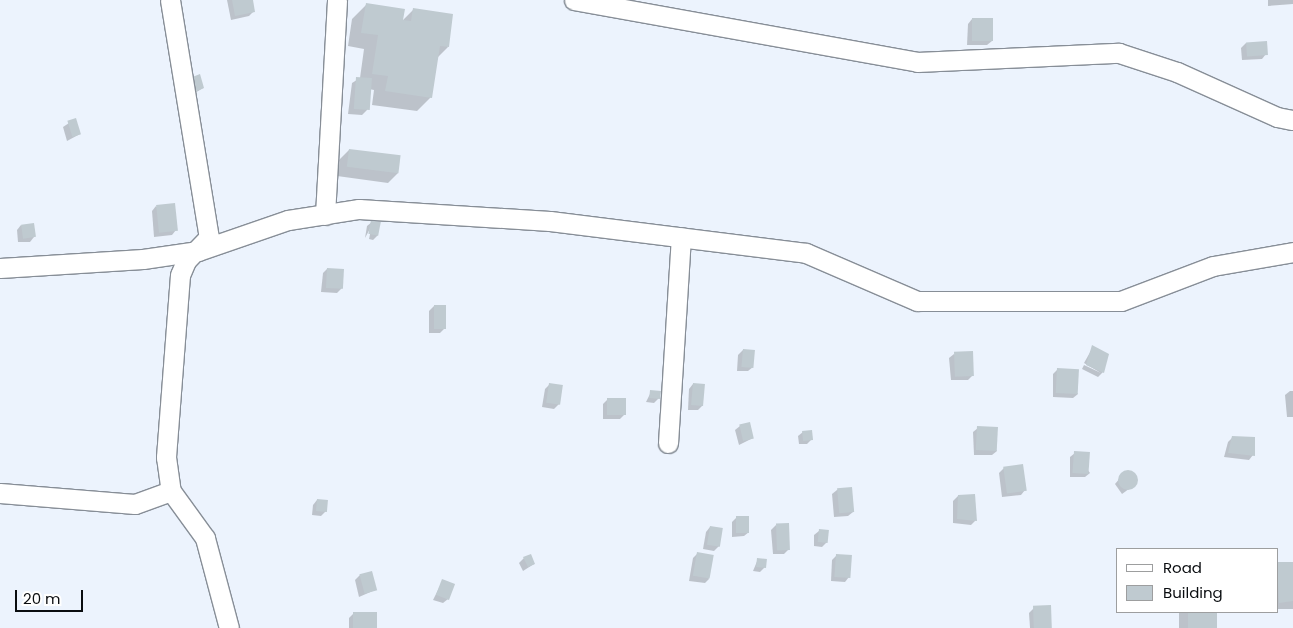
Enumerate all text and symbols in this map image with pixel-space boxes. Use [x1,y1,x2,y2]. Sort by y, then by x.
legend [1116,548,1278,613]
text: Road [1163,557,1202,578]
scale bar [18,580,85,612]
text: Building [1163,582,1223,603]
text: 20 m [23,588,61,609]

